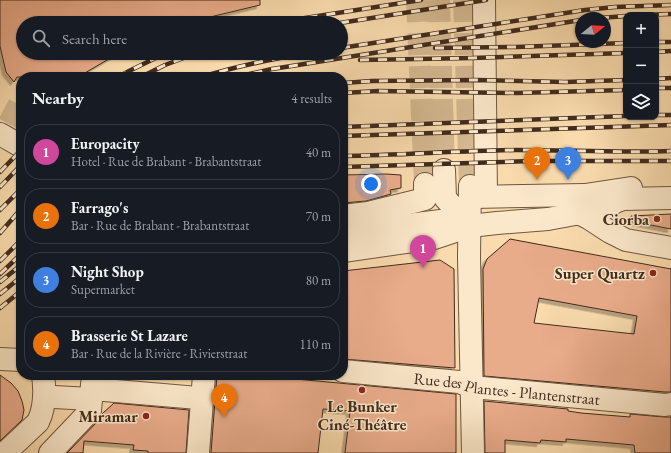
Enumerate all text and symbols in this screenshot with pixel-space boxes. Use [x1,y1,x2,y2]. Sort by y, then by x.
north arrow [575,12,611,48]
map controls [623,12,659,120]
button: + [623,12,659,48]
search box [16,16,348,60]
icon: search [30,27,52,49]
text: Search here [62,29,127,48]
button: − [623,48,659,84]
button: layers [623,84,659,120]
text: Nearby [32,87,84,109]
text: 4 results [291,90,332,107]
text: Europacity [71,134,140,153]
text: 1 [43,144,49,161]
text: 40 m [306,144,331,161]
pin: 2 [524,147,550,180]
pin: 3 [555,147,581,180]
text: Hotel · Rue de Brabant - Brabantstraat [71,153,261,170]
your location [361,174,381,194]
text: Farrago's [71,198,128,217]
text: 2 [43,208,49,225]
text: 70 m [306,208,331,225]
place label: Ciorba [603,209,650,230]
marker: Ciorba [652,214,662,224]
text: Bar · Rue de Brabant - Brabantstraat [71,217,249,234]
pin: 1 [410,235,436,268]
text: Night Shop [71,262,144,281]
place label: Super Quartz [555,263,645,284]
marker: Super Quartz [648,268,658,278]
text: 3 [43,272,49,289]
text: 80 m [306,272,331,289]
text: Supermarket [71,281,135,298]
text: Brasserie St Lazare [71,326,188,345]
text: 4 [43,336,49,353]
text: 110 m [300,336,331,353]
text: Bar · Rue de la Rivière - Rivierstraat [71,345,247,362]
street label: Rue des Plantes - Plantenstraat [413,367,601,409]
pin: 4 [211,384,237,417]
marker: Le Bunker Ciné-Théâtre [357,385,367,395]
place label: Le Bunker Ciné-Théâtre [318,396,407,435]
place label: Miramar [78,406,138,427]
marker: Miramar [141,411,151,421]

